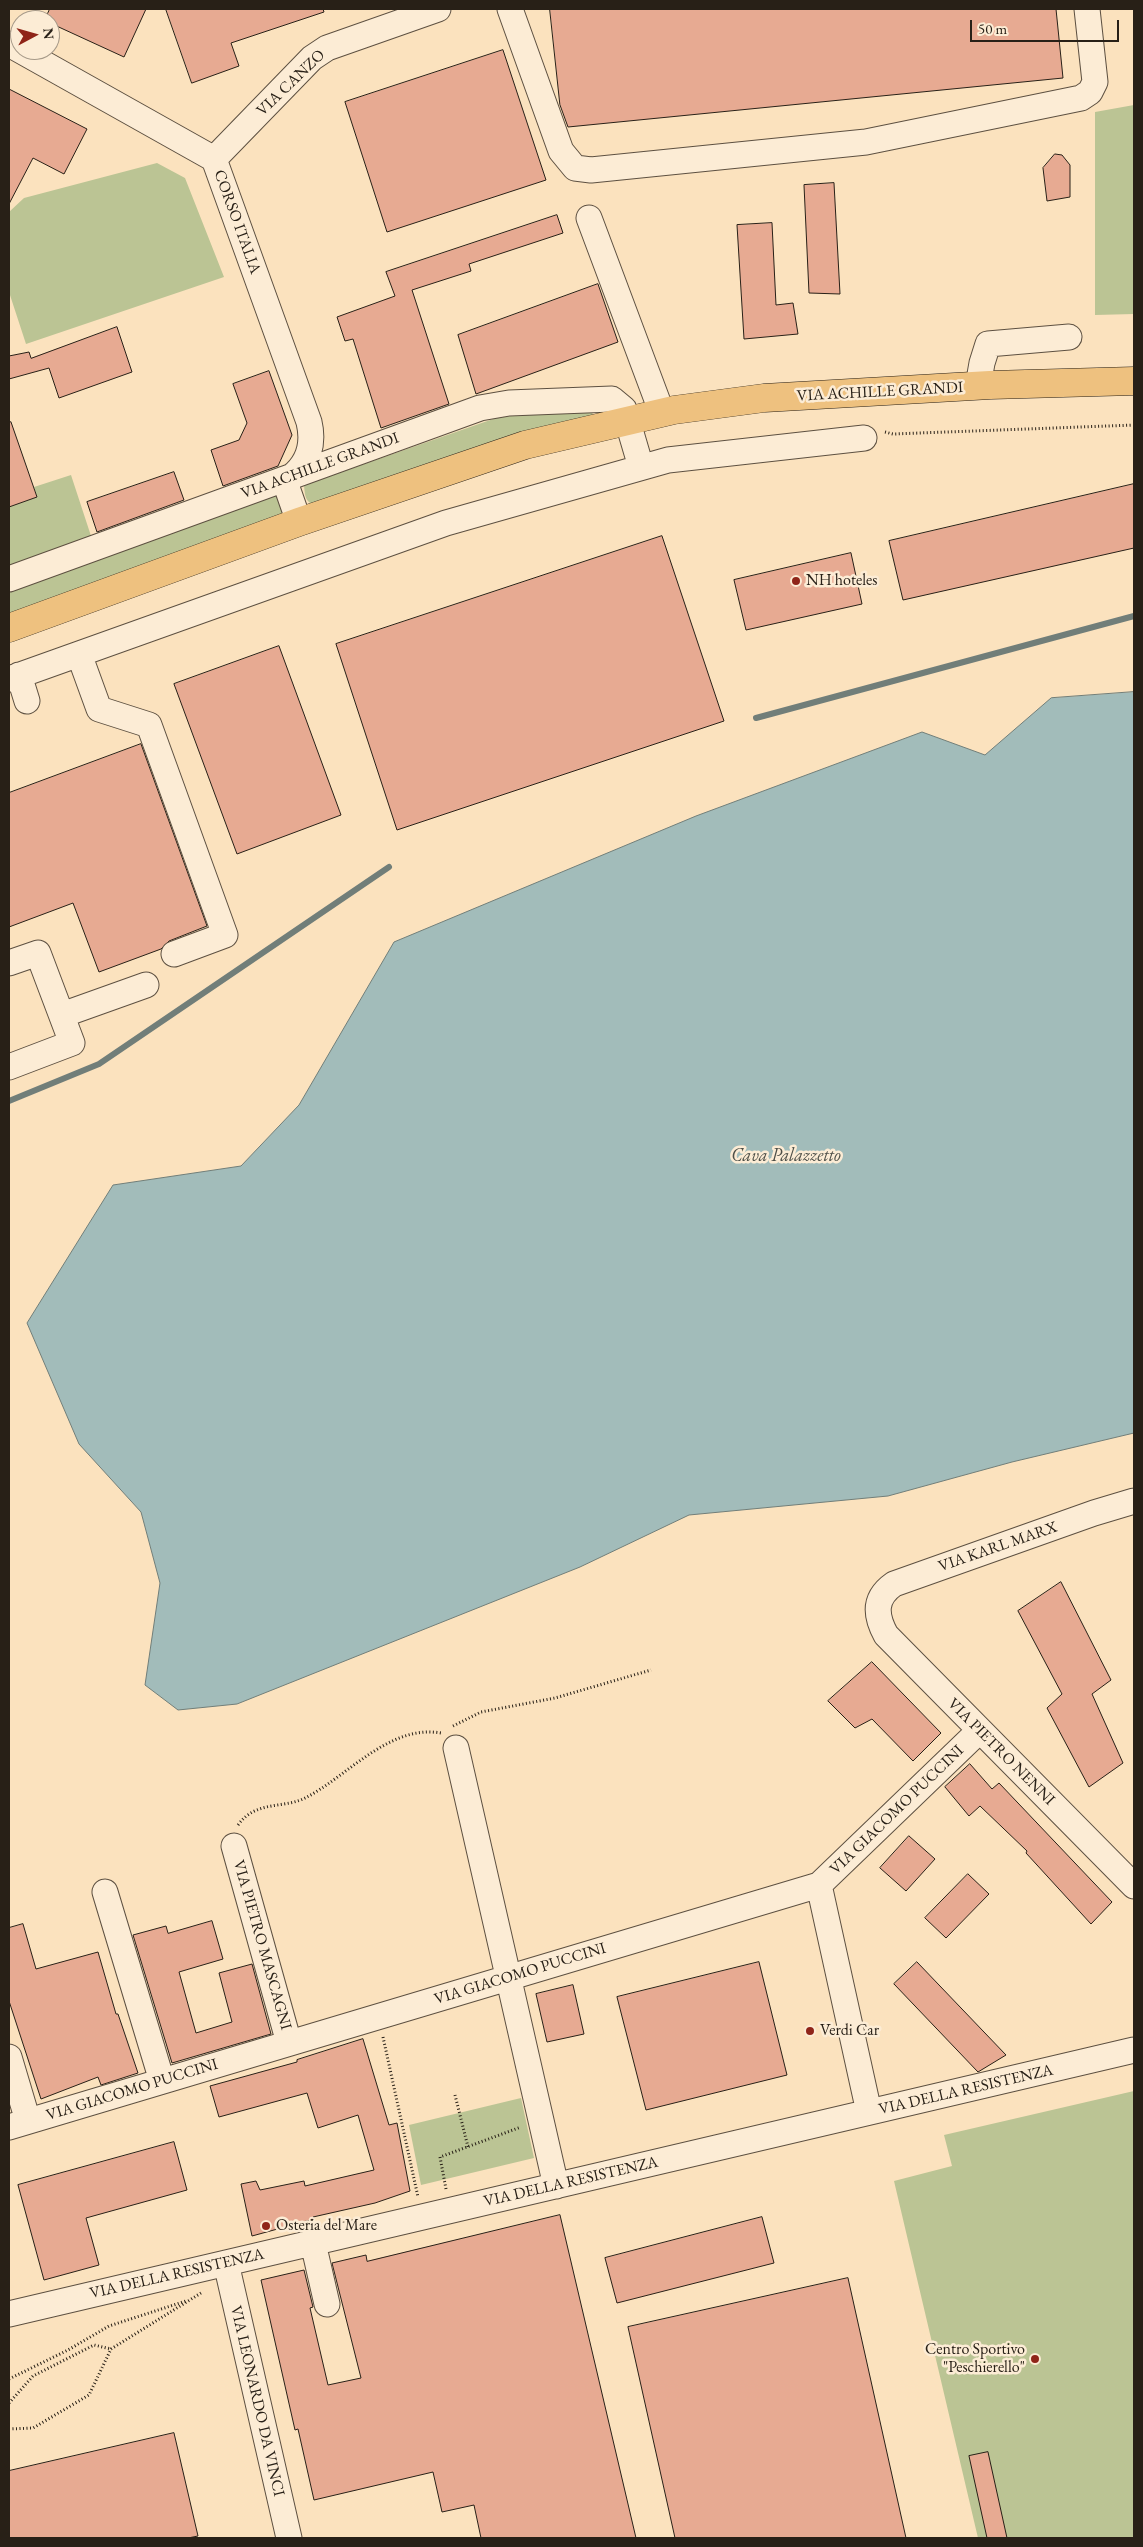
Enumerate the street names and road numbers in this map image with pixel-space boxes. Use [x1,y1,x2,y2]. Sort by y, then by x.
street label: VIA CANZO [253,46,329,120]
street label: CORSO ITALIA [209,167,265,277]
street label: VIA ACHILLE GRANDI [796,378,964,406]
street label: VIA ACHILLE GRANDI [238,428,402,504]
street label: VIA KARL MARX [936,1518,1060,1576]
street label: VIA PIETRO NENNI [943,1694,1059,1810]
street label: VIA GIACOMO PUCCINI [826,1741,968,1879]
street label: VIA PIETRO MASCAGNI [229,1858,295,2032]
street label: VIA GIACOMO PUCCINI [432,1939,608,2009]
street label: VIA GIACOMO PUCCINI [44,2055,220,2125]
street label: VIA DELLA RESISTENZA [877,2061,1055,2119]
street label: VIA DELLA RESISTENZA [482,2153,660,2211]
street label: VIA DELLA RESISTENZA [88,2245,266,2303]
street label: VIA LEONARDO DA VINCI [226,2304,288,2498]

